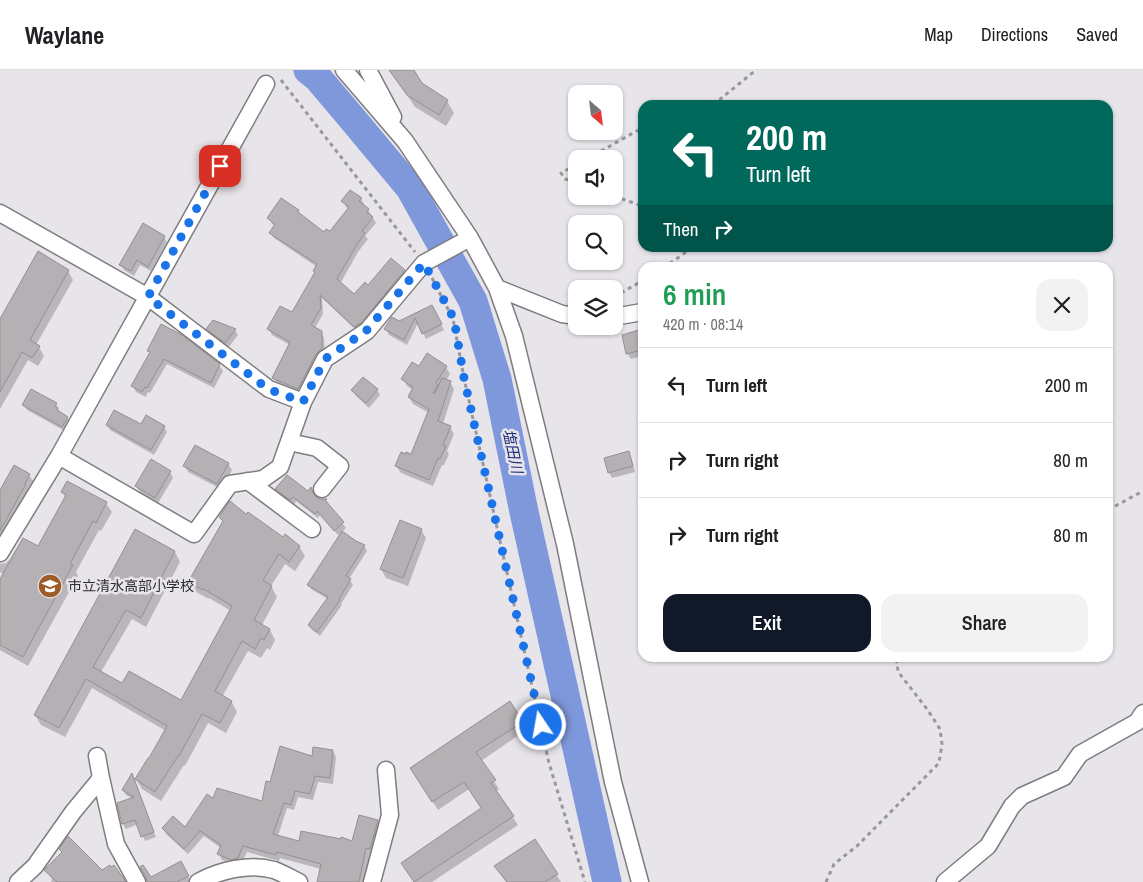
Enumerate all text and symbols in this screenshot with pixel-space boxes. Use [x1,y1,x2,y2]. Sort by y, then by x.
text: Waylane [25,19,104,51]
text: Map [924,22,953,47]
text: Directions [981,22,1048,47]
text: Saved [1076,22,1118,47]
north arrow [568,85,622,140]
map controls [568,85,623,335]
text: 200 m [746,114,827,161]
icon: left [663,120,728,185]
pin [199,145,241,187]
button: sound [568,150,623,205]
icon: arrive [206,152,234,180]
text: Turn left [746,159,811,189]
button: search [568,215,623,270]
icon: right [709,215,737,243]
text: Then [663,216,699,242]
text: 6 min [663,274,726,314]
button: close [1036,279,1088,331]
button: layers [568,280,623,335]
text: 420 m · 08:14 [663,313,743,335]
icon: left [663,371,691,399]
text: Turn left [706,372,767,398]
text: 200 m [1045,372,1088,398]
water label: 塩田川 [498,427,528,477]
icon: right [663,446,691,474]
text: Turn right [706,447,778,473]
text: 80 m [1053,447,1088,473]
icon: right [663,521,691,549]
text: Turn right [706,522,778,548]
text: 80 m [1053,522,1088,548]
school or university icon: 市立清水高部小学校 [37,573,63,599]
place label: 市立清水高部小学校 [68,577,194,595]
button: Exit [663,594,871,652]
button: Share [881,594,1088,652]
position arrow [514,698,566,750]

